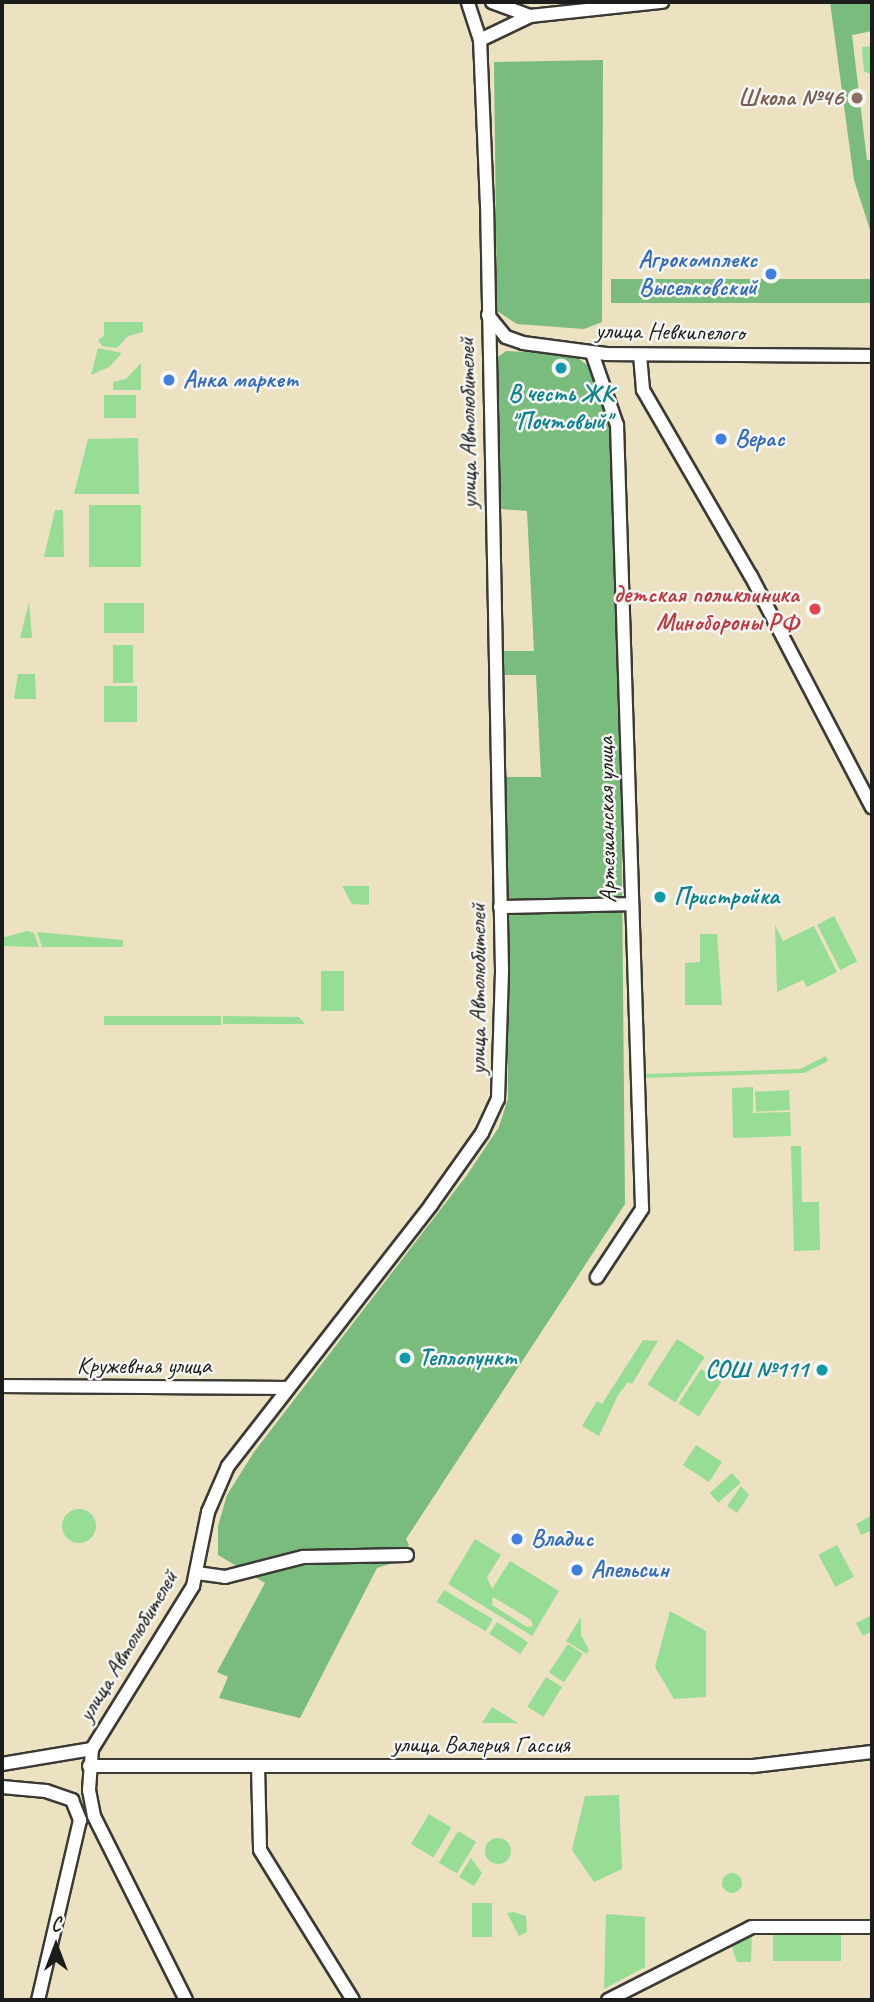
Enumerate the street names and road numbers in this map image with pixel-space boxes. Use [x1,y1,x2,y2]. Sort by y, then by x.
street label: улица Невкипелого [595,316,745,348]
street label: улица Автолюбителей [452,334,484,512]
street label: Артезианская улица [591,736,623,904]
street label: улица Автолюбителей [464,900,492,1078]
street label: Кружевная улица [76,1352,212,1380]
street label: улица Автолюбителей [70,1562,186,1730]
street label: улица Валерия Гассия [393,1731,569,1759]

